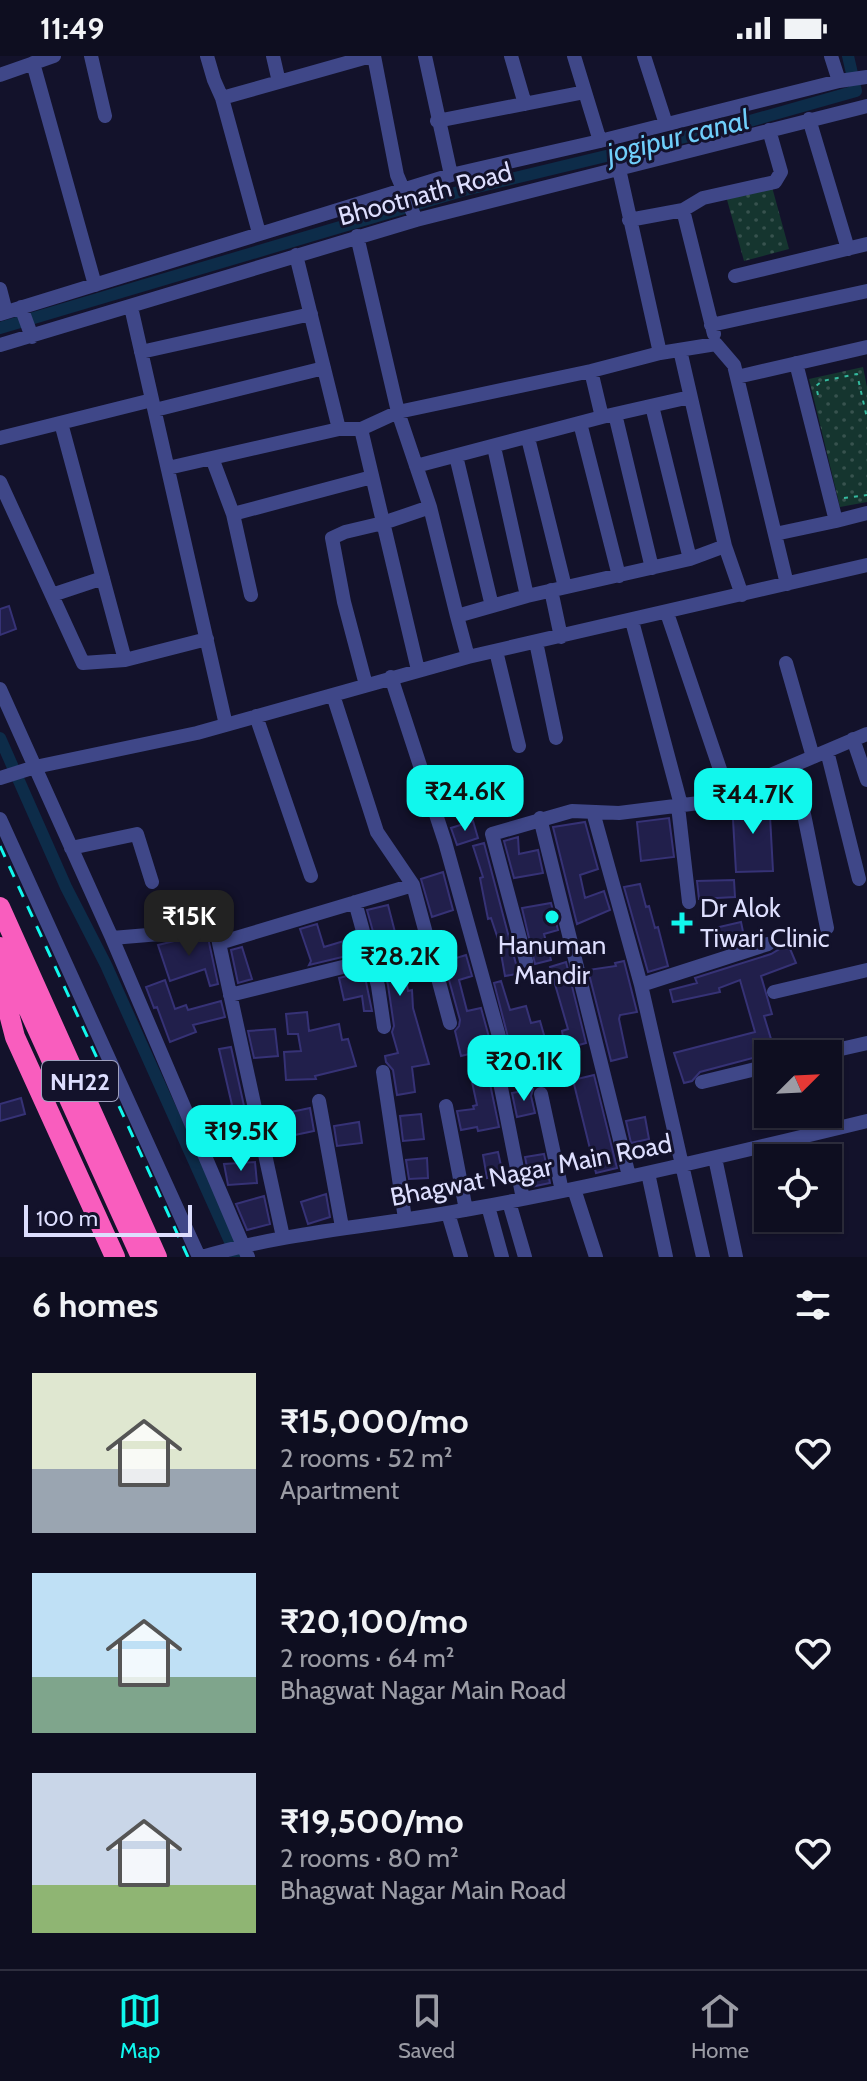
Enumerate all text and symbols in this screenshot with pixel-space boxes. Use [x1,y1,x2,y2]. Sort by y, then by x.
text: 11:49 [40,10,104,47]
water label: jogipur canal [601,102,753,171]
street label: Bhootnath Road [335,155,515,233]
pin: ₹24.6K [400,765,530,833]
pin: ₹44.7K [688,768,818,836]
text: ₹24.6K [425,775,505,807]
text: ₹44.7K [712,778,794,810]
pin: ₹15K [142,890,236,958]
place label: Dr Alok Tiwari Clinic [700,892,830,954]
text: ₹15K [162,900,216,932]
marker: Hanuman Mandir [543,908,561,926]
marker: Dr Alok Tiwari Clinic [671,912,693,934]
place label: Hanuman Mandir [498,929,606,991]
pin: ₹28.2K [335,930,465,998]
text: ₹28.2K [360,940,440,972]
pin: ₹20.1K [459,1035,589,1103]
north arrow [754,1040,842,1128]
map controls [754,1040,842,1232]
text: ₹20.1K [485,1045,563,1077]
road number: NH22 [42,1061,118,1101]
pin: ₹19.5K [176,1105,306,1173]
text: ₹19.5K [204,1115,278,1147]
street label: Bhagwat Nagar Main Road [387,1127,675,1213]
button: locate [754,1144,842,1232]
scale bar [24,1201,192,1237]
text: 100 m [36,1205,98,1232]
icon: filters [791,1283,835,1327]
text: 6 homes [32,1284,158,1326]
text: ₹15,000/mo [280,1400,469,1442]
icon: home [96,1405,192,1501]
icon: heart [791,1431,835,1475]
text: 2 rooms · 52 m² [280,1442,452,1474]
text: Apartment [280,1474,399,1506]
text: ₹20,100/mo [280,1600,468,1642]
icon: home [96,1605,192,1701]
icon: heart [791,1631,835,1675]
text: 2 rooms · 64 m² [280,1642,455,1674]
text: Bhagwat Nagar Main Road [280,1674,566,1706]
text: ₹19,500/mo [280,1800,464,1842]
icon: home [96,1805,192,1901]
icon: heart [791,1831,835,1875]
text: 2 rooms · 80 m² [280,1842,459,1874]
text: Bhagwat Nagar Main Road [280,1874,566,1906]
tab: Map [118,1989,162,2064]
tab: Saved [398,1989,455,2064]
tab: Home [691,1989,749,2064]

